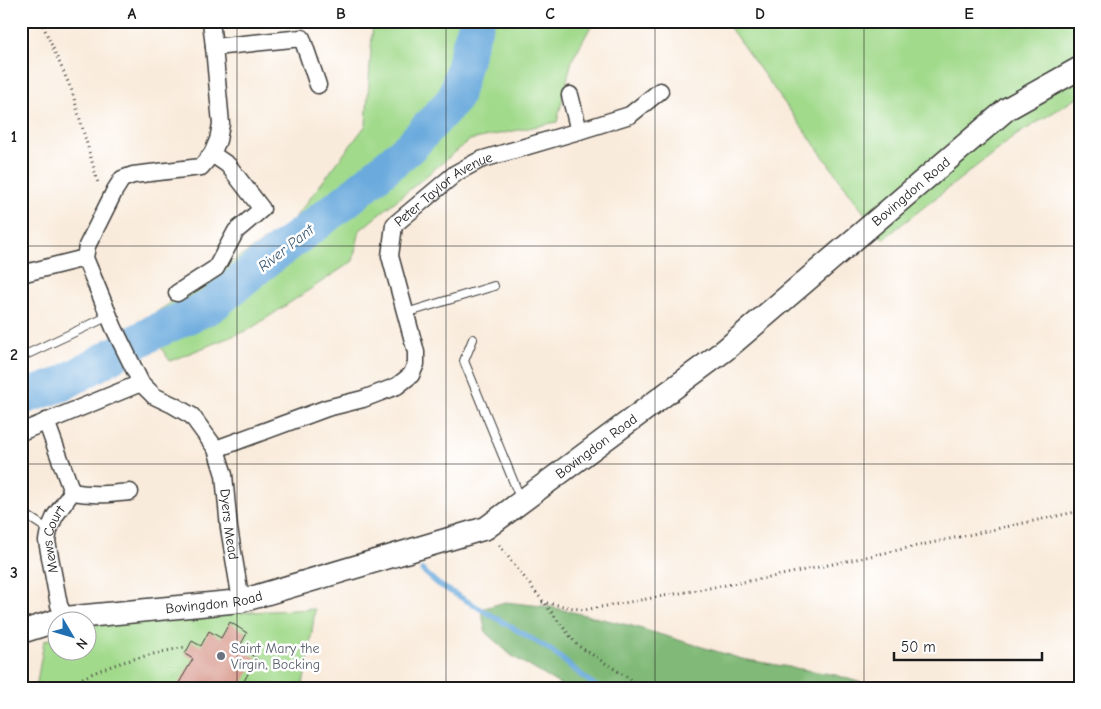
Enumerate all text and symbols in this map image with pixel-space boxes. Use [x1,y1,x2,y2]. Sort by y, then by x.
text: A [128,5,137,23]
text: B [336,5,346,23]
text: C [545,5,555,23]
text: D [755,5,765,23]
text: E [964,5,974,23]
text: 1 [11,128,17,146]
street label: Peter Taylor Avenue [391,149,494,230]
street label: Bovingdon Road [868,153,954,230]
water label: River Pant [254,220,319,275]
text: 2 [10,346,18,364]
street label: Bovingdon Road [552,410,641,482]
street label: Dyers Mead [216,488,242,561]
street label: Mews Court [39,501,69,575]
text: 3 [10,564,18,582]
street label: Bovingdon Road [165,587,265,617]
north arrow [48,612,98,662]
scale bar [894,629,1041,661]
text: N [72,635,91,653]
text: 50 m [901,638,936,656]
place label: Saint Mary the Virgin, Bocking [231,640,320,673]
marker: Saint Mary the Virgin, Bocking [215,650,227,662]

